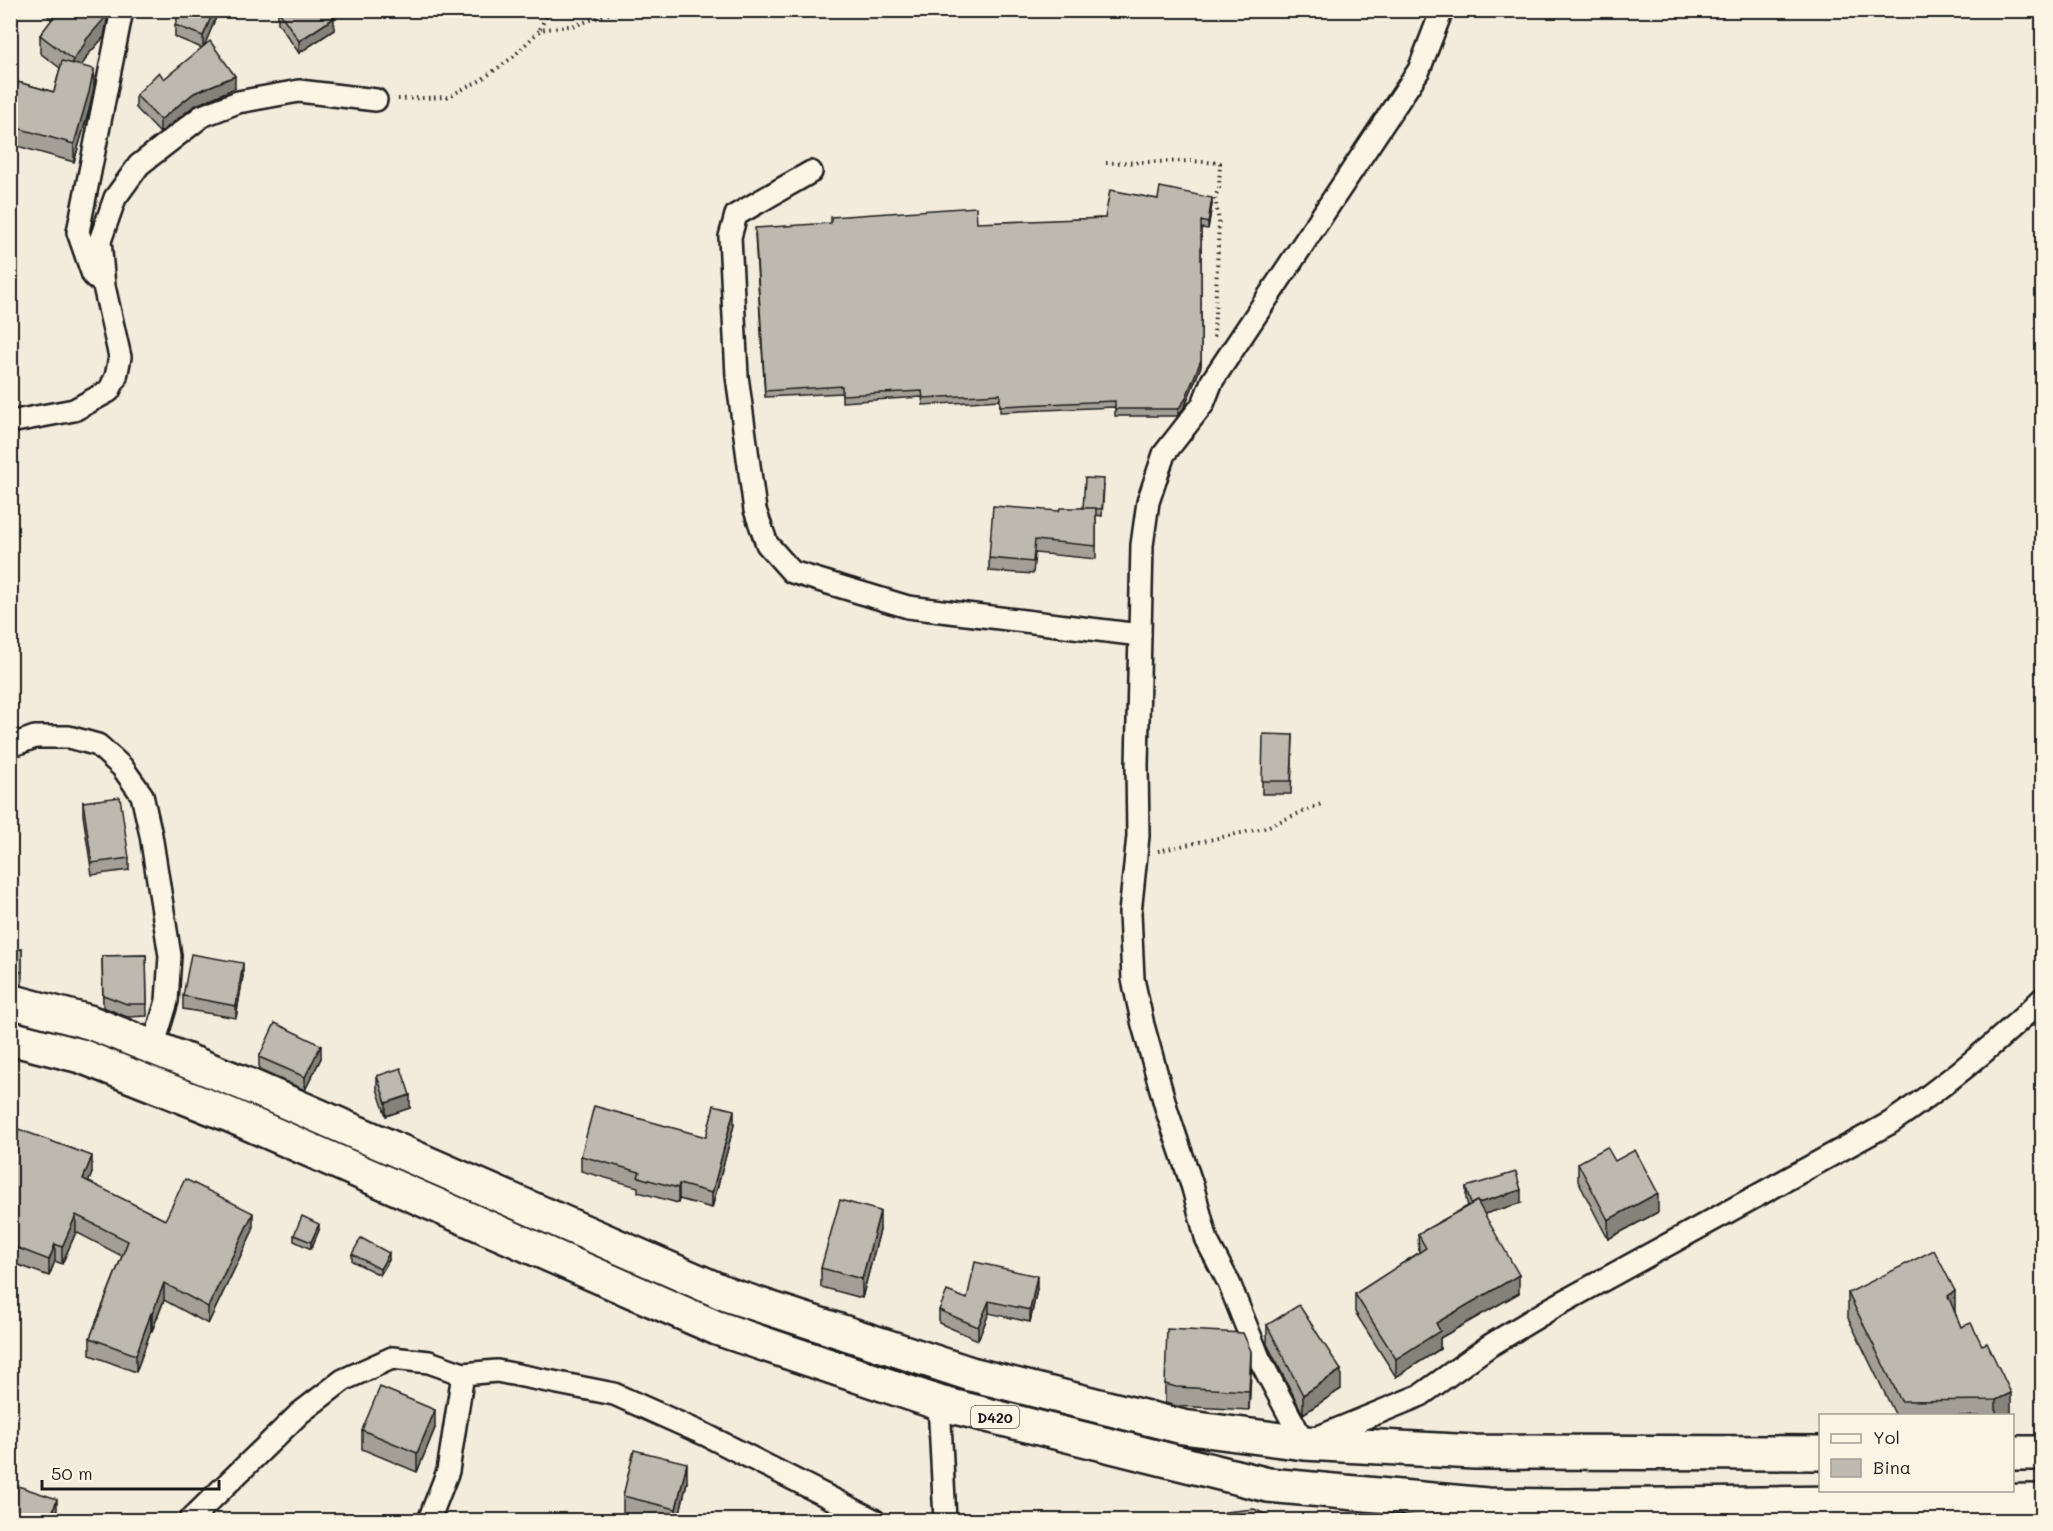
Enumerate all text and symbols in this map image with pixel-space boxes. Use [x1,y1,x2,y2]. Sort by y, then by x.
road number: D420 [971,1406,1019,1428]
legend [1819,1414,2014,1492]
text: Yol [1873,1425,1900,1449]
scale bar [42,1453,219,1491]
text: Bina [1873,1455,1911,1479]
text: 50 m [51,1461,93,1485]

